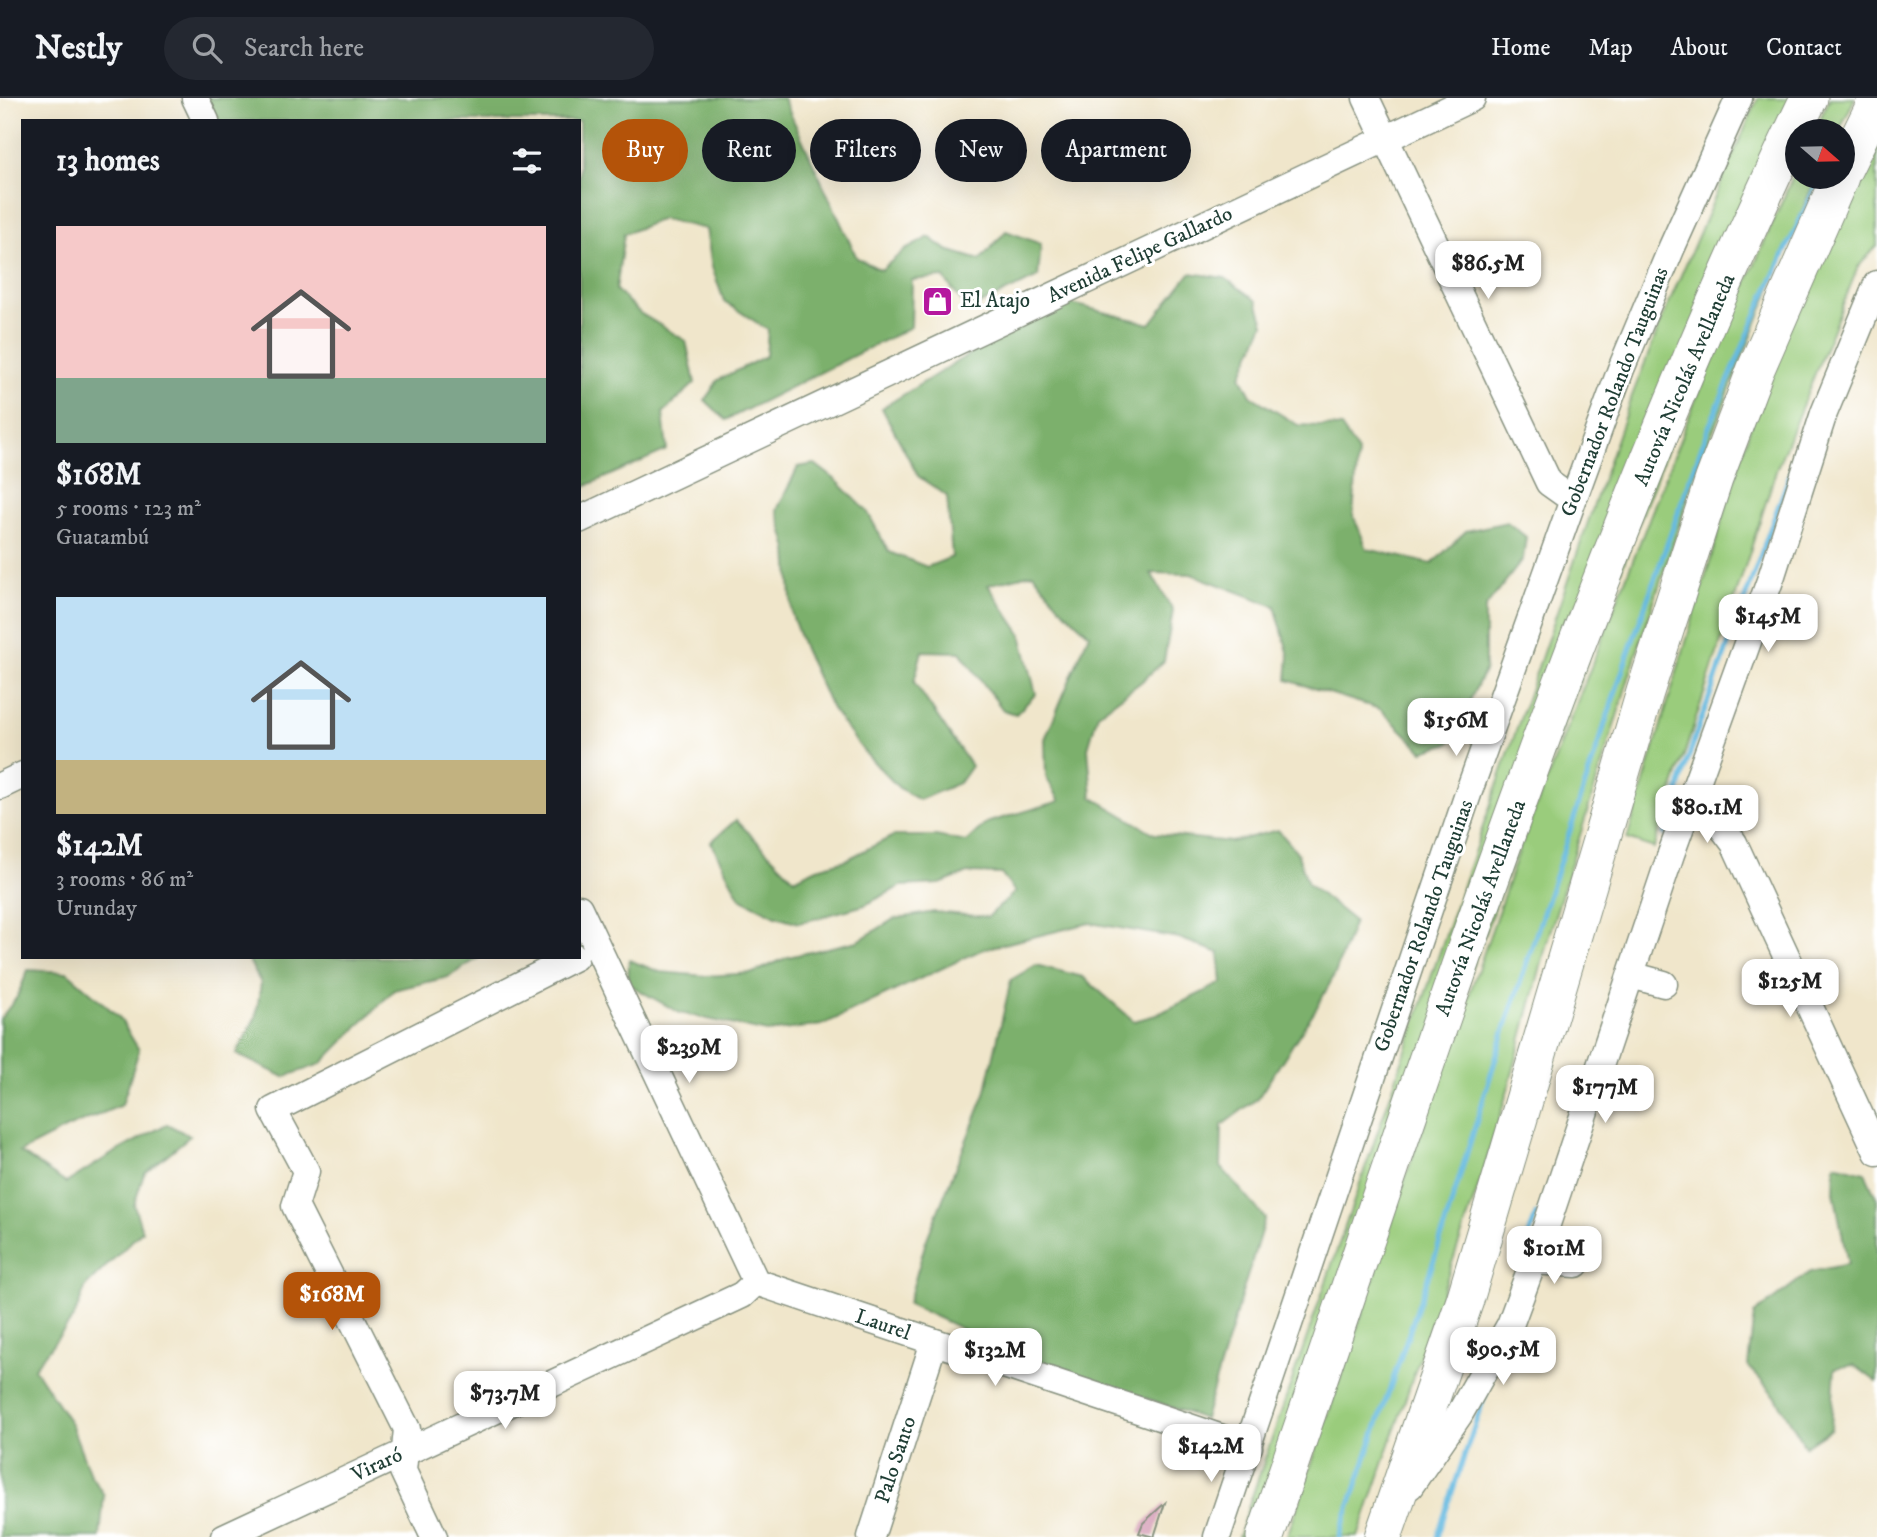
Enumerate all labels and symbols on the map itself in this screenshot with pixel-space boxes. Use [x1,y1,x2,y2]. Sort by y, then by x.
north arrow [1785,119,1855,189]
street label: Avenida Felipe Gallardo [1043,201,1237,309]
pin: $86.5M [1431,242,1545,301]
street label: Gobernador Rolando Tauguinas [1555,264,1675,520]
street label: Autovía Nicolás Avellaneda [1629,270,1742,490]
shop icon: El Atajo [920,284,954,318]
place label: El Atajo [960,288,1030,314]
pin: $145M [1719,594,1817,654]
pin: $156M [1407,698,1505,758]
pin: $80.1M [1650,786,1764,845]
street label: Gobernador Rolando Tauguinas [1369,796,1479,1056]
street label: Autovía Nicolás Avellaneda [1430,796,1532,1020]
pin: $125M [1741,960,1839,1019]
pin: $239M [640,1026,738,1085]
pin: $177M [1556,1066,1654,1125]
pin: $101M [1505,1226,1603,1286]
pin: $168M [283,1272,381,1332]
street label: Laurel [852,1303,915,1347]
pin: $132M [946,1328,1044,1388]
pin: $90.5M [1446,1328,1560,1387]
pin: $73.7M [448,1372,562,1431]
street label: Palo Santo [870,1413,922,1507]
pin: $142M [1162,1424,1260,1484]
street label: Viraró [346,1442,407,1488]

